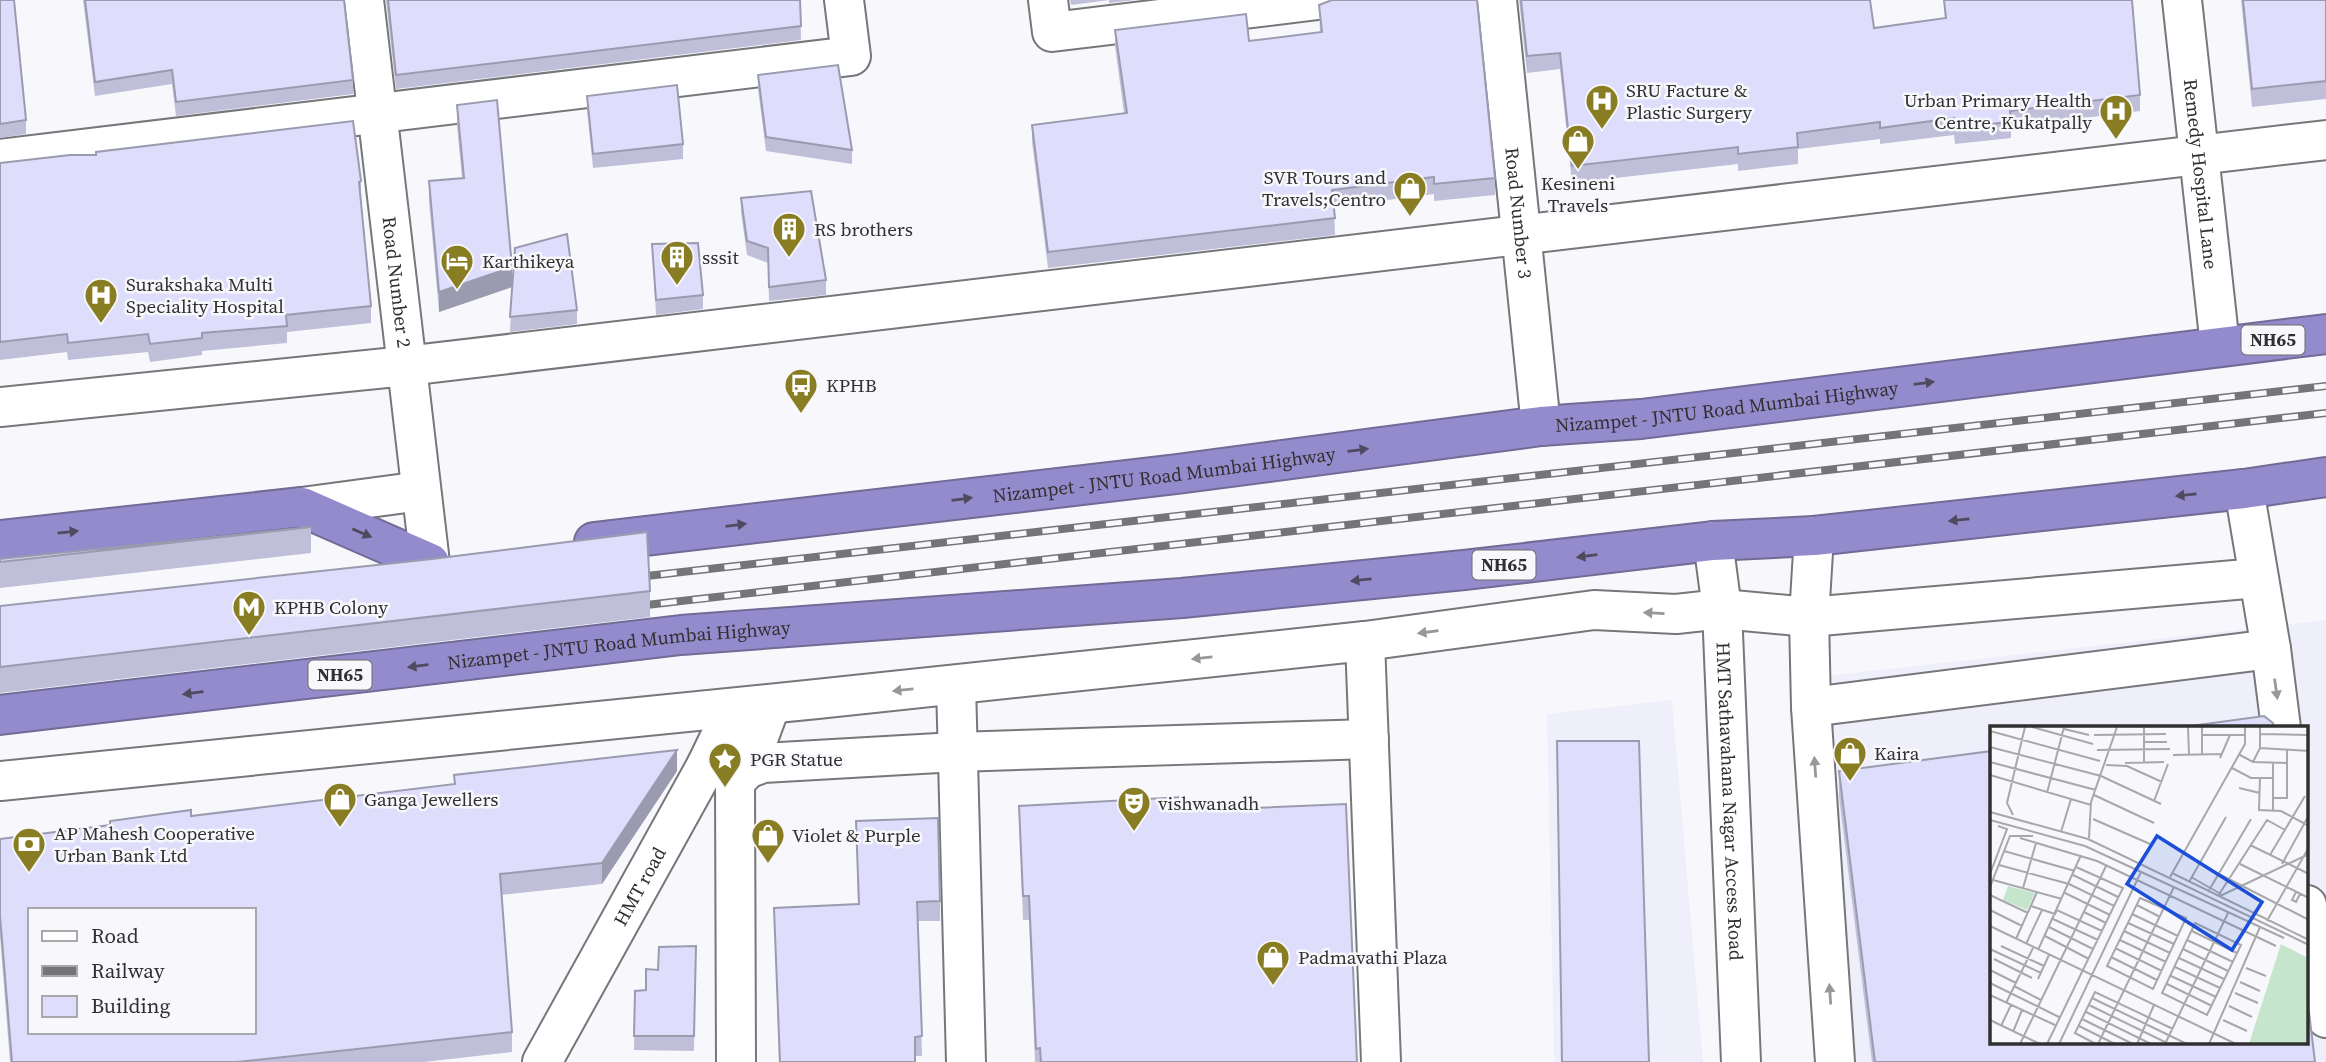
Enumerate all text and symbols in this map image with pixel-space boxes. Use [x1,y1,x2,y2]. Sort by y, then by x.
place label: SRU Facture & Plastic Surgery [1626,77,1752,125]
street label: Remedy Hospital Lane [2178,77,2224,271]
hospital icon: SRU Facture & Plastic Surgery [1583,82,1621,131]
place label: Urban Primary Health Centre, Kukatpally [1904,87,2092,135]
hospital icon: Urban Primary Health Centre, Kukatpally [2097,92,2135,141]
shop icon: Kesineni Travels [1559,122,1597,171]
street label: Road Number 3 [1499,146,1539,280]
place label: SVR Tours and Travels;Centro [1262,164,1386,212]
shop icon: SVR Tours and Travels;Centro [1391,169,1429,218]
place label: Kesineni Travels [1541,170,1615,218]
building icon: RS brothers [770,210,808,259]
street label: Road Number 2 [376,215,418,349]
place label: RS brothers [814,216,913,242]
building icon: sssit [658,238,696,287]
hotel icon: Karthikeya [438,242,476,291]
place label: sssit [702,244,739,270]
place label: Karthikeya [482,248,575,274]
place label: Surakshaka Multi Speciality Hospital [126,271,284,319]
hospital icon: Surakshaka Multi Speciality Hospital [82,276,120,325]
road number: NH65 [2242,326,2304,354]
bus stop icon: KPHB [782,366,820,415]
place label: KPHB [826,372,877,398]
street label: Nizampet - JNTU Road Mumbai Highway [1554,374,1900,438]
one-way arrow [1913,378,1935,389]
street label: Nizampet - JNTU Road Mumbai Highway [991,440,1337,508]
one-way arrow [1347,445,1369,456]
one-way arrow [2174,490,2196,501]
one-way arrow [951,493,973,504]
one-way arrow [1948,515,1970,526]
one-way arrow [725,520,747,531]
one-way arrow [57,527,79,538]
one-way arrow [352,528,373,539]
road number: NH65 [1472,550,1536,580]
one-way arrow [1576,550,1598,561]
one-way arrow [1349,575,1371,586]
metro station icon: KPHB Colony [230,588,268,637]
place label: KPHB Colony [274,594,388,620]
one-way arrow [1643,608,1665,619]
street label: Nizampet - JNTU Road Mumbai Highway [446,614,792,675]
one-way arrow [1417,627,1439,638]
street label: HMT Sathavahana Nagar Access Road [1710,641,1750,961]
one-way arrow [1191,653,1213,664]
road number: NH65 [308,660,372,690]
one-way arrow [407,661,429,672]
one-way arrow [2271,678,2282,700]
one-way arrow [892,685,914,696]
one-way arrow [181,687,203,698]
inset map [1990,726,2308,1044]
shop icon: Kaira [1831,734,1869,783]
place icon: PGR Statue [706,740,744,789]
place label: Kaira [1874,740,1920,766]
place label: PGR Statue [750,746,843,772]
one-way arrow [1810,756,1821,778]
shop icon: Ganga Jewellers [321,780,359,829]
theatre icon: vishwanadh [1115,784,1153,833]
place label: Ganga Jewellers [364,786,499,812]
place label: vishwanadh [1158,790,1259,816]
shop icon: Violet & Purple [749,816,787,865]
place label: AP Mahesh Cooperative Urban Bank Ltd [54,820,255,868]
place label: Violet & Purple [792,822,921,848]
bank icon: AP Mahesh Cooperative Urban Bank Ltd [10,825,48,874]
street label: HMT road [607,842,672,930]
legend [28,908,256,1034]
text: Road [91,921,139,950]
shop icon: Padmavathi Plaza [1254,938,1292,987]
place label: Padmavathi Plaza [1298,944,1448,970]
text: Railway [91,956,165,985]
one-way arrow [1824,983,1835,1005]
text: Building [91,991,170,1020]

